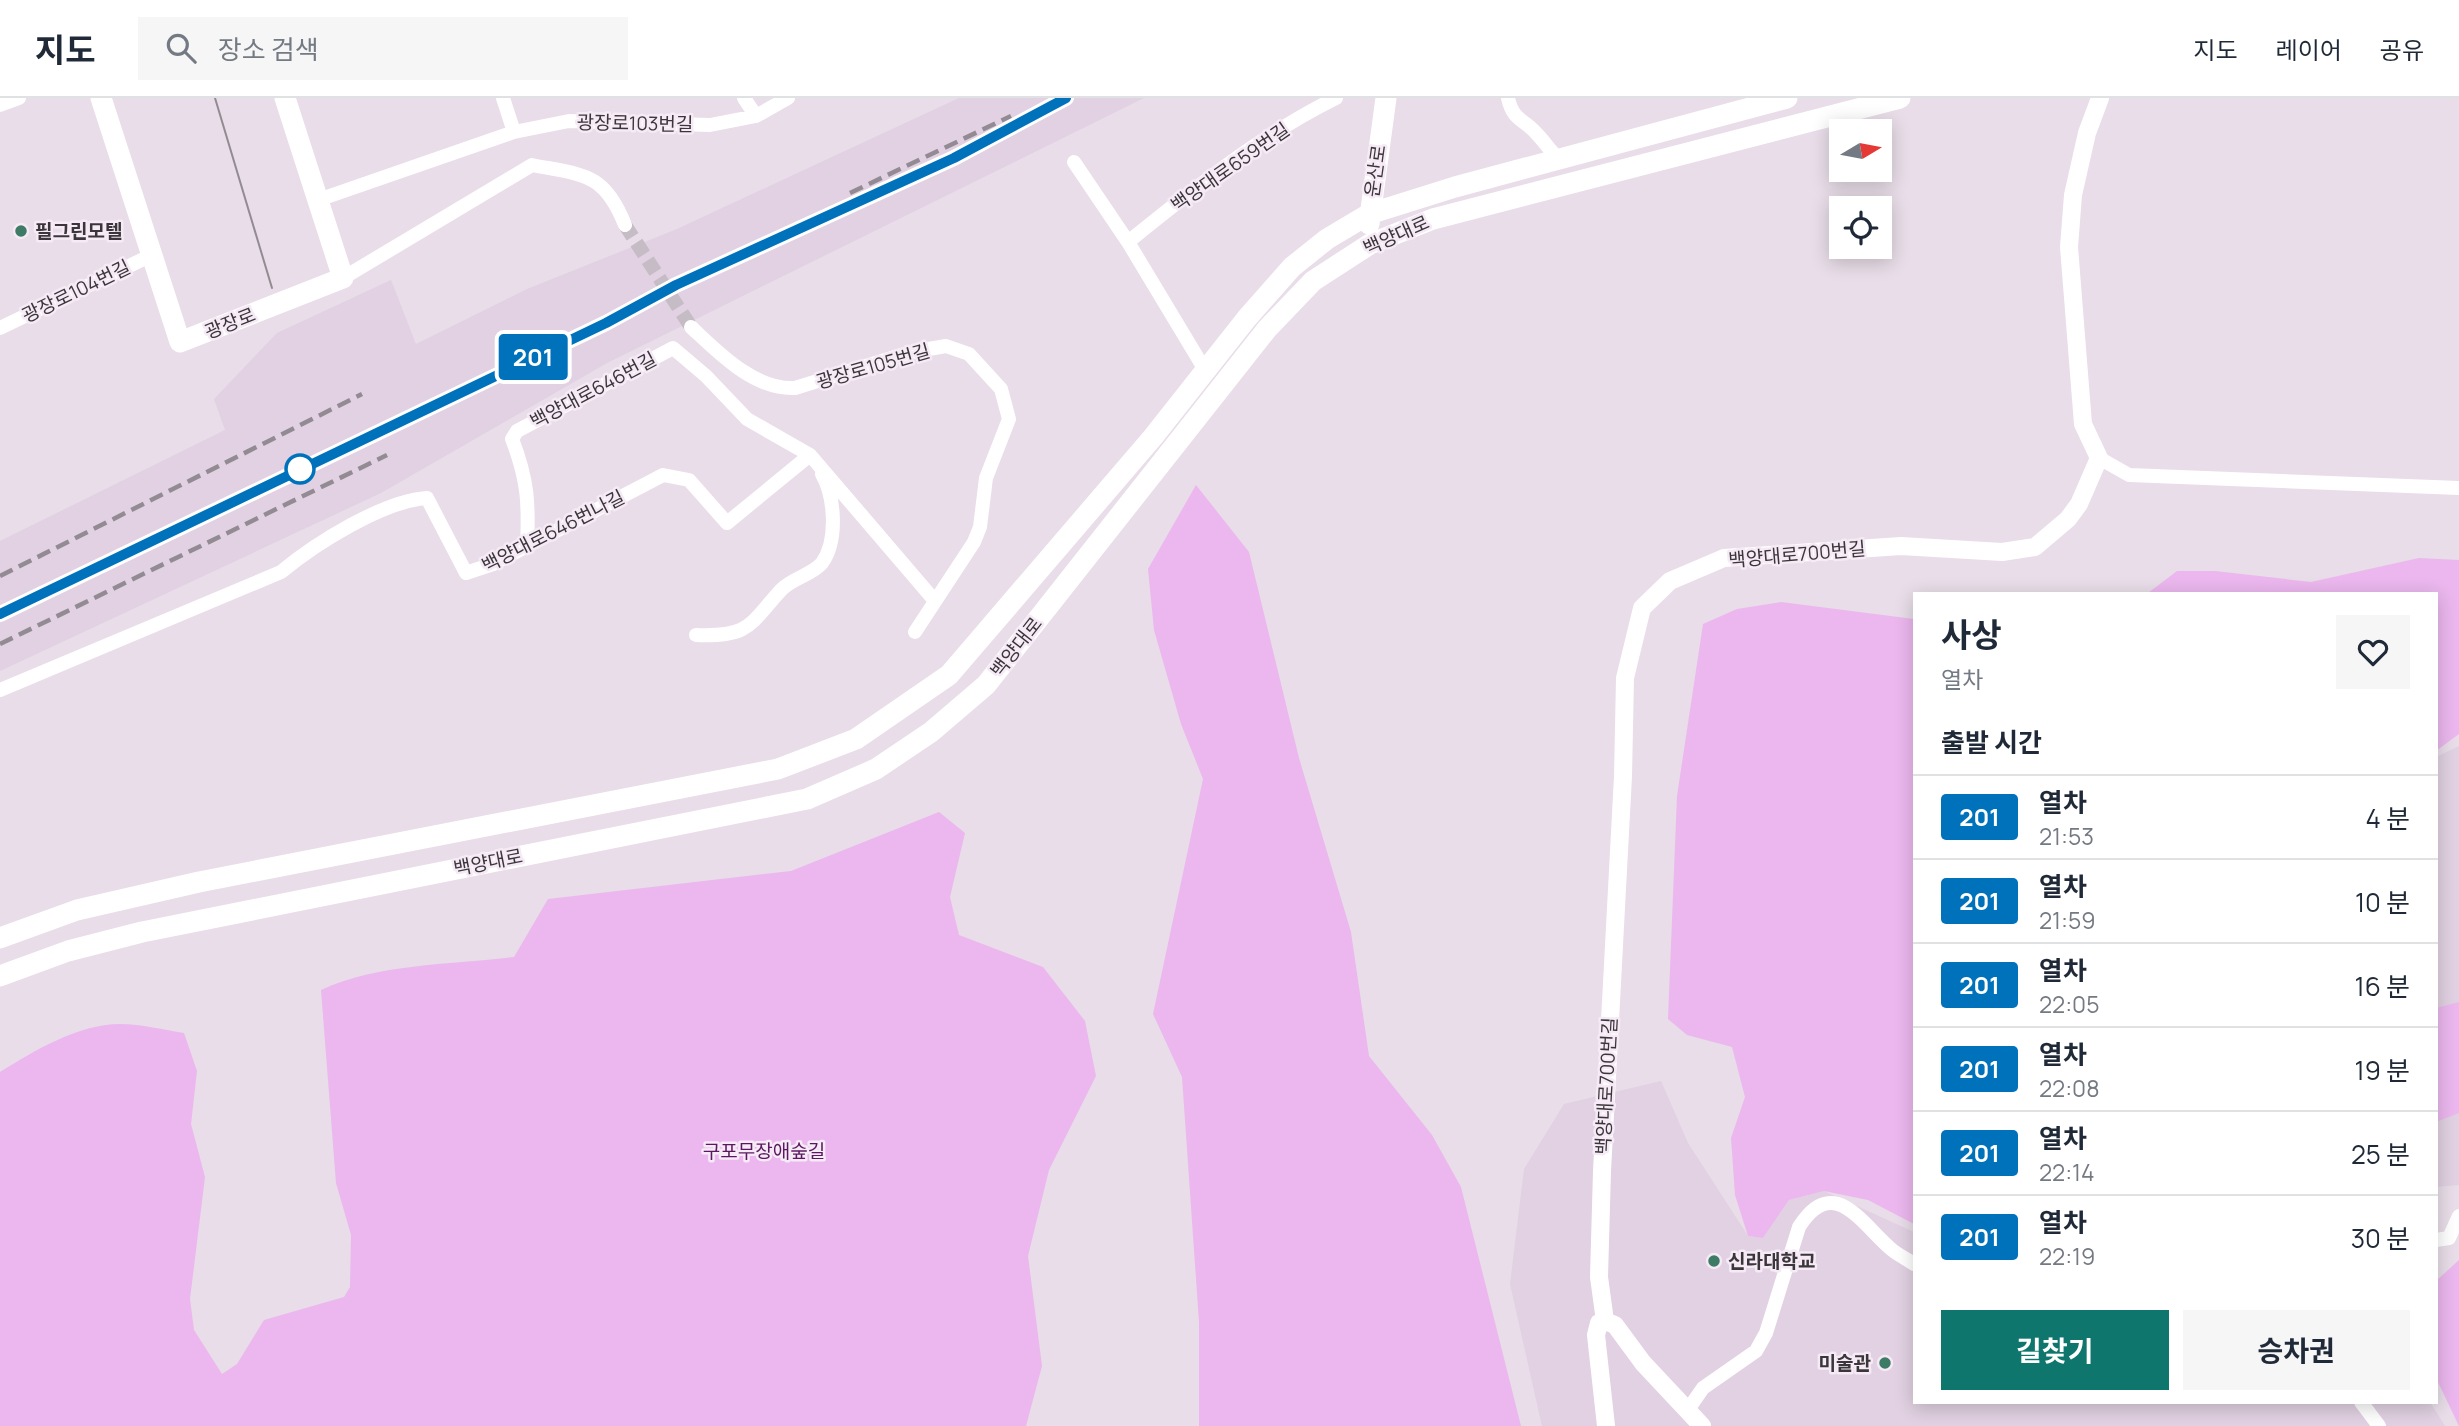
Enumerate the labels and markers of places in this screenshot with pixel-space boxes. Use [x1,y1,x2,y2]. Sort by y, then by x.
place label: 필그린모텔 [35,218,122,244]
marker: 필그린모텔 [13,223,29,239]
unlabelled marker [285,454,315,484]
place label: 신라대학교 [1728,1248,1815,1274]
marker: 신라대학교 [1706,1253,1722,1269]
place label: 미술관 [1819,1350,1872,1376]
marker: 미술관 [1877,1355,1893,1371]

